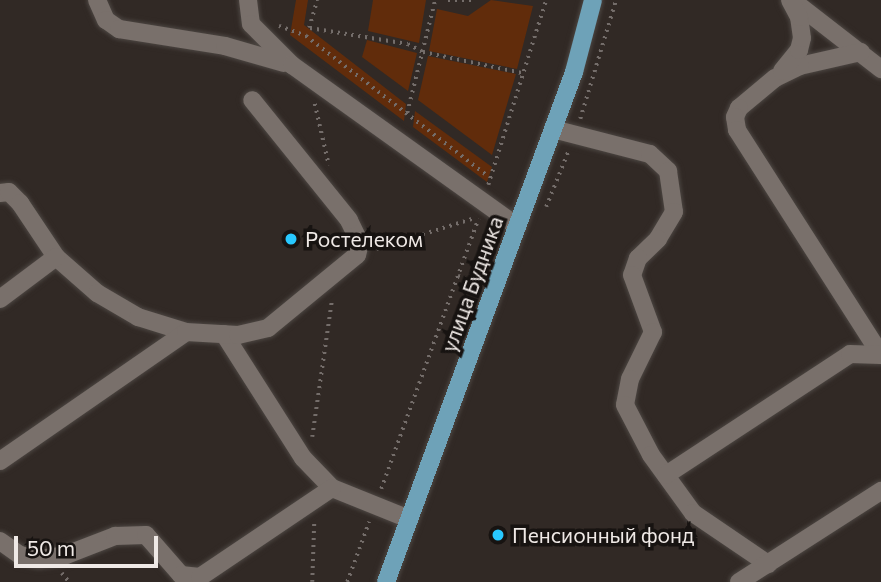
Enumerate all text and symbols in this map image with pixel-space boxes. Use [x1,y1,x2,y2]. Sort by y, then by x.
street label: улица Будника [436,213,508,355]
place label: Ростелеком [305,226,423,252]
marker: Ростелеком [283,231,299,247]
scale bar [18,522,161,566]
place label: Пенсионный фонд [512,522,694,548]
marker: Пенсионный фонд [490,527,506,543]
text: 50 m [27,535,75,560]

